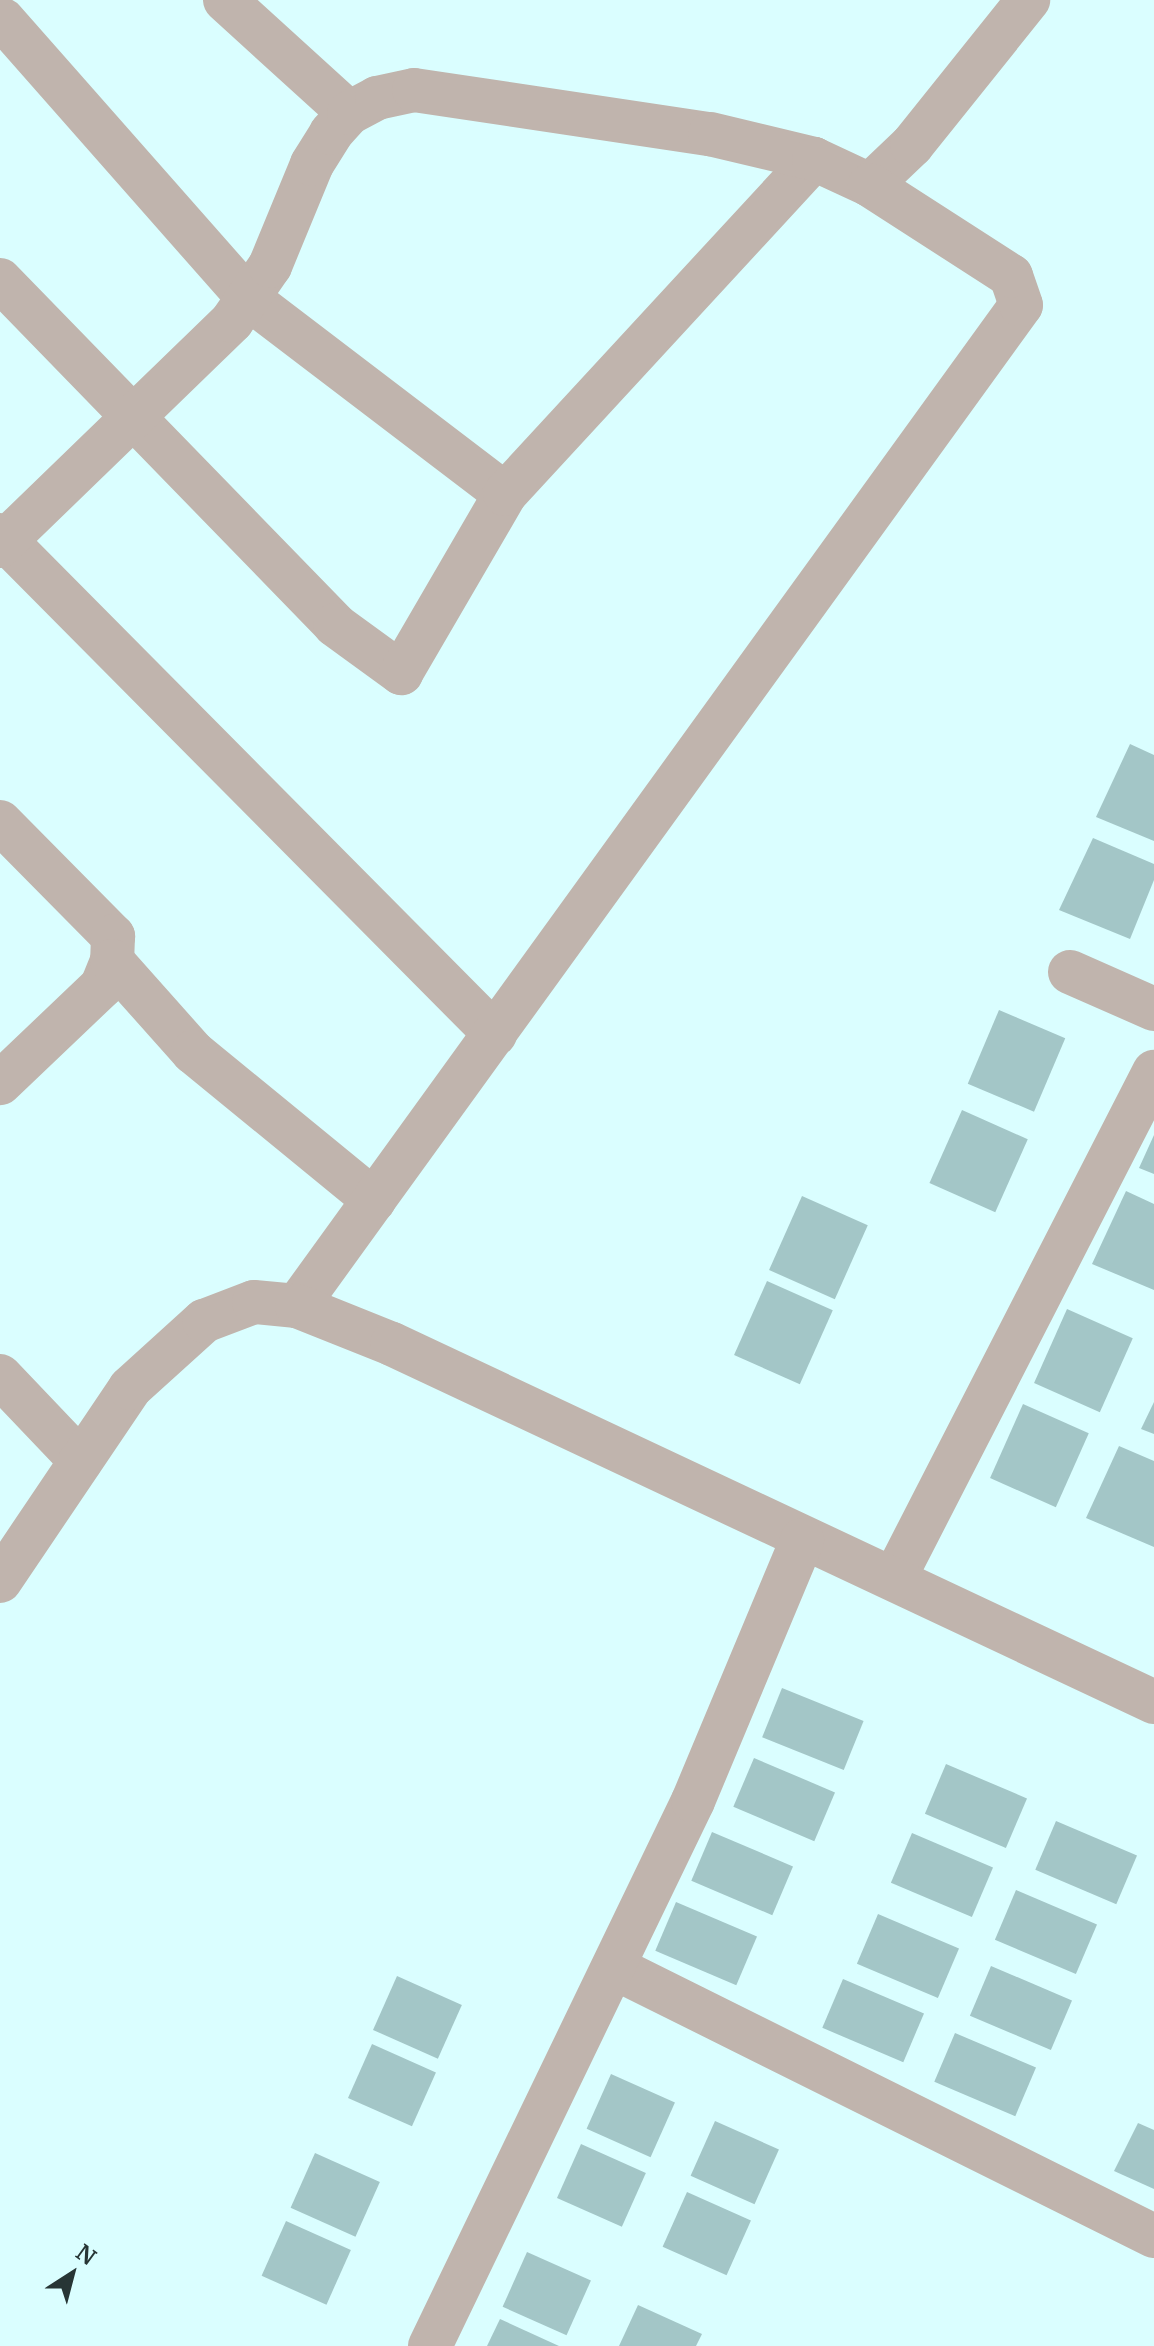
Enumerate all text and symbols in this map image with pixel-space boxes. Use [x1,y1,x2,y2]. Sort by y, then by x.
north arrow [32,2234,112,2314]
text: N [71,2238,101,2271]

